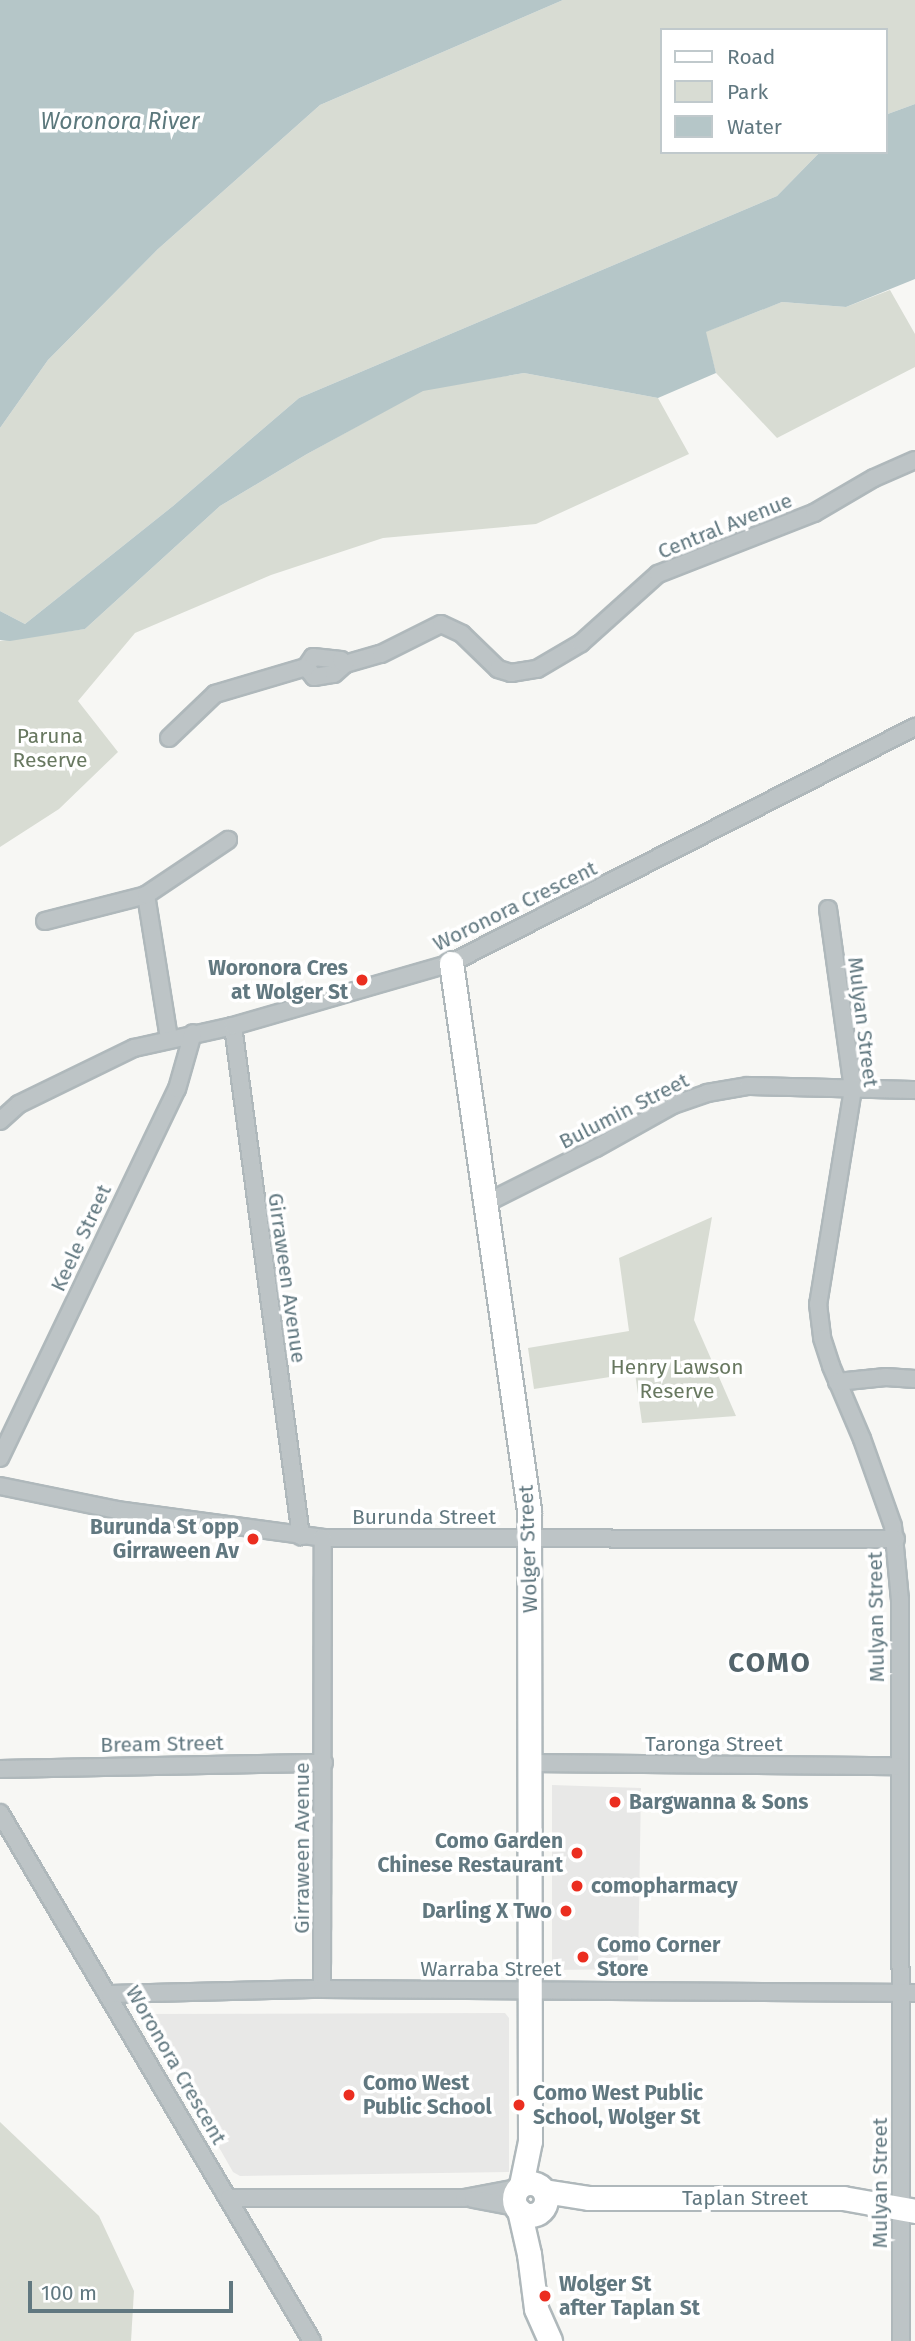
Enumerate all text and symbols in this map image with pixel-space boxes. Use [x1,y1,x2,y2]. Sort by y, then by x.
legend [660,28,887,154]
text: Road [727,44,775,70]
text: Park [727,79,768,105]
water label: Woronora River [41,107,199,135]
text: Water [727,114,782,140]
street label: Central Avenue [654,488,796,564]
park label: Paruna Reserve [13,723,87,773]
street label: Woronora Crescent [429,855,601,957]
place label: Woronora Cres at Wolger St [208,955,348,1005]
street label: Mulyan Street [843,956,883,1088]
marker: Woronora Cres at Wolger St [354,972,370,988]
street label: Bulumin Street [555,1068,693,1154]
street label: Keele Street [45,1181,117,1295]
street label: Girraween Avenue [263,1191,311,1365]
park label: Henry Lawson Reserve [610,1354,744,1404]
street label: Wolger Street [513,1484,543,1614]
street label: Burunda Street [352,1504,496,1530]
place label: Burunda St opp Girraween Av [90,1514,239,1564]
marker: Burunda St opp Girraween Av [245,1531,261,1547]
street label: Mulyan Street [862,1551,890,1683]
district label: COMO [729,1646,811,1680]
street label: Bream Street [100,1730,224,1758]
street label: Taronga Street [645,1731,783,1757]
street label: Girraween Avenue [289,1762,315,1934]
place label: Bargwanna & Sons [629,1789,808,1815]
marker: Bargwanna & Sons [607,1794,623,1810]
place label: Como Garden Chinese Restaurant [378,1828,563,1878]
marker: Como Garden Chinese Restaurant [569,1845,585,1861]
place label: comopharmacy [591,1873,738,1899]
marker: comopharmacy [569,1878,585,1894]
place label: Darling X Two [422,1898,552,1924]
marker: Darling X Two [558,1903,574,1919]
place label: Como Corner Store [597,1932,720,1982]
marker: Como Corner Store [575,1949,591,1965]
street label: Warraba Street [420,1956,562,1982]
street label: Woronora Crescent [120,1981,232,2149]
place label: Como West Public School [363,2070,492,2120]
place label: Como West Public School, Wolger St [533,2080,703,2130]
marker: Como West Public School [341,2087,357,2103]
marker: Como West Public School, Wolger St [511,2097,527,2113]
street label: Mulyan Street [867,2118,893,2248]
street label: Taplan Street [682,2185,808,2211]
scale bar [32,2268,236,2312]
place label: Wolger St after Taplan St [559,2271,700,2321]
text: 100 m [41,2280,97,2306]
marker: Wolger St after Taplan St [537,2288,553,2304]

